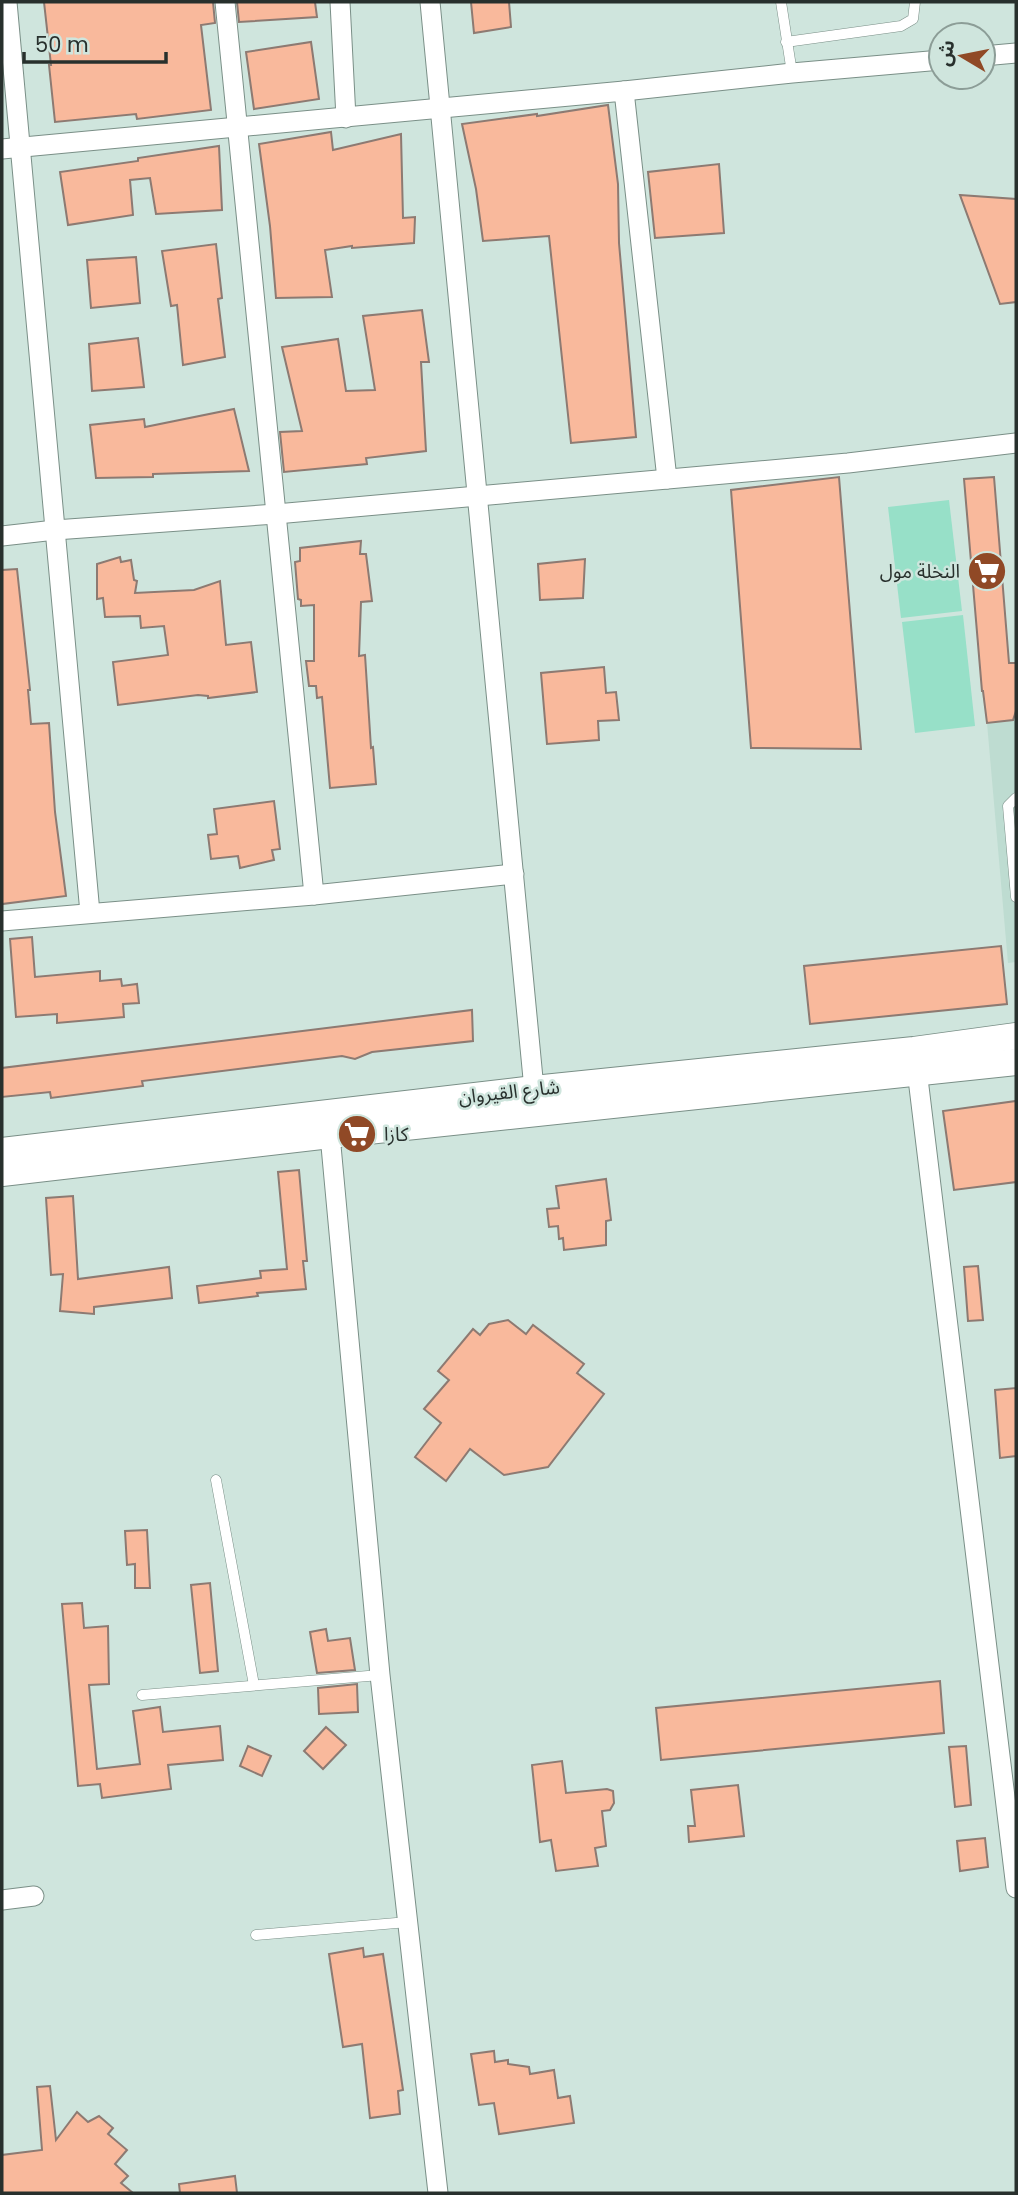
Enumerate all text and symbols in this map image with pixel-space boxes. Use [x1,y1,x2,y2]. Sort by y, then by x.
scale bar [24,21,166,65]
north arrow [927,21,997,91]
text: 50 m [35,30,89,59]
text: ش [930,38,961,68]
supermarket icon: النخلة مول [966,550,1008,592]
place label: النخلة مول [880,558,960,585]
street label: شارع القيروان [457,1073,561,1111]
supermarket icon: كازا [336,1113,378,1155]
place label: كازا [384,1121,410,1148]

